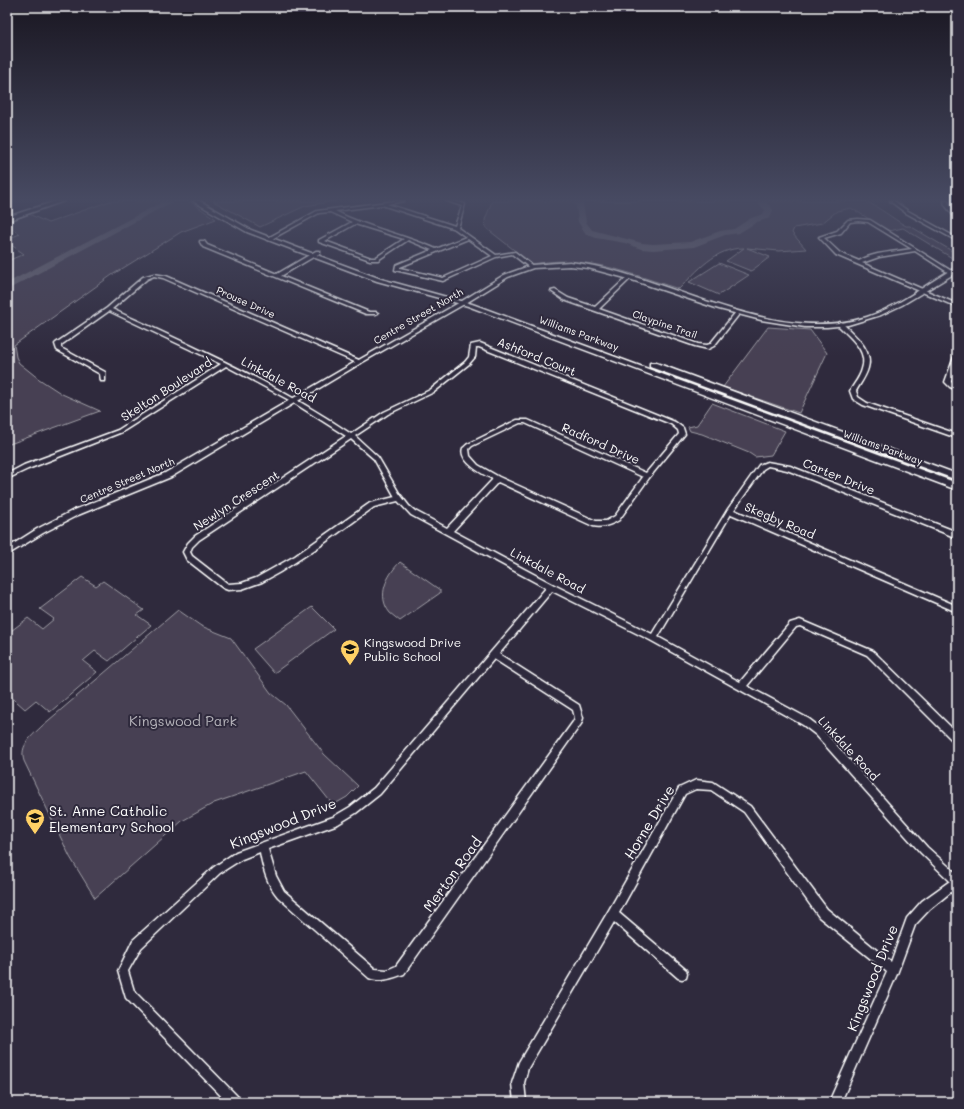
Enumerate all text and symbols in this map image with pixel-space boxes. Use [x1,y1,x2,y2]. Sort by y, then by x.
street label: Prouse Drive [214,283,278,321]
street label: Centre Street North [371,284,466,347]
street label: Claypine Trail [631,306,699,342]
street label: Williams Parkway [537,312,621,354]
street label: Ashford Court [495,333,579,379]
street label: Skelton Boulevard [117,353,215,424]
street label: Linkdale Road [239,353,319,406]
street label: Radford Drive [559,419,643,467]
street label: Williams Parkway [841,426,925,468]
street label: Centre Street North [78,454,177,506]
street label: Carter Drive [801,454,877,498]
street label: Newlyn Crescent [190,466,282,534]
street label: Skegby Road [742,498,818,542]
street label: Linkdale Road [508,544,588,597]
place label: Kingswood Drive Public School [364,634,461,664]
school or university icon: Kingswood Drive Public School [339,638,361,666]
park label: Kingswood Park [129,711,237,730]
street label: Linkdale Road [815,712,883,784]
street label: Horne Drive [619,781,679,863]
street label: Kingswood Drive [227,793,339,853]
place label: St. Anne Catholic Elementary School [49,801,175,836]
school or university icon: St. Anne Catholic Elementary School [24,807,46,835]
street label: Merton Road [418,833,486,915]
street label: Kingswood Drive [842,922,902,1034]

